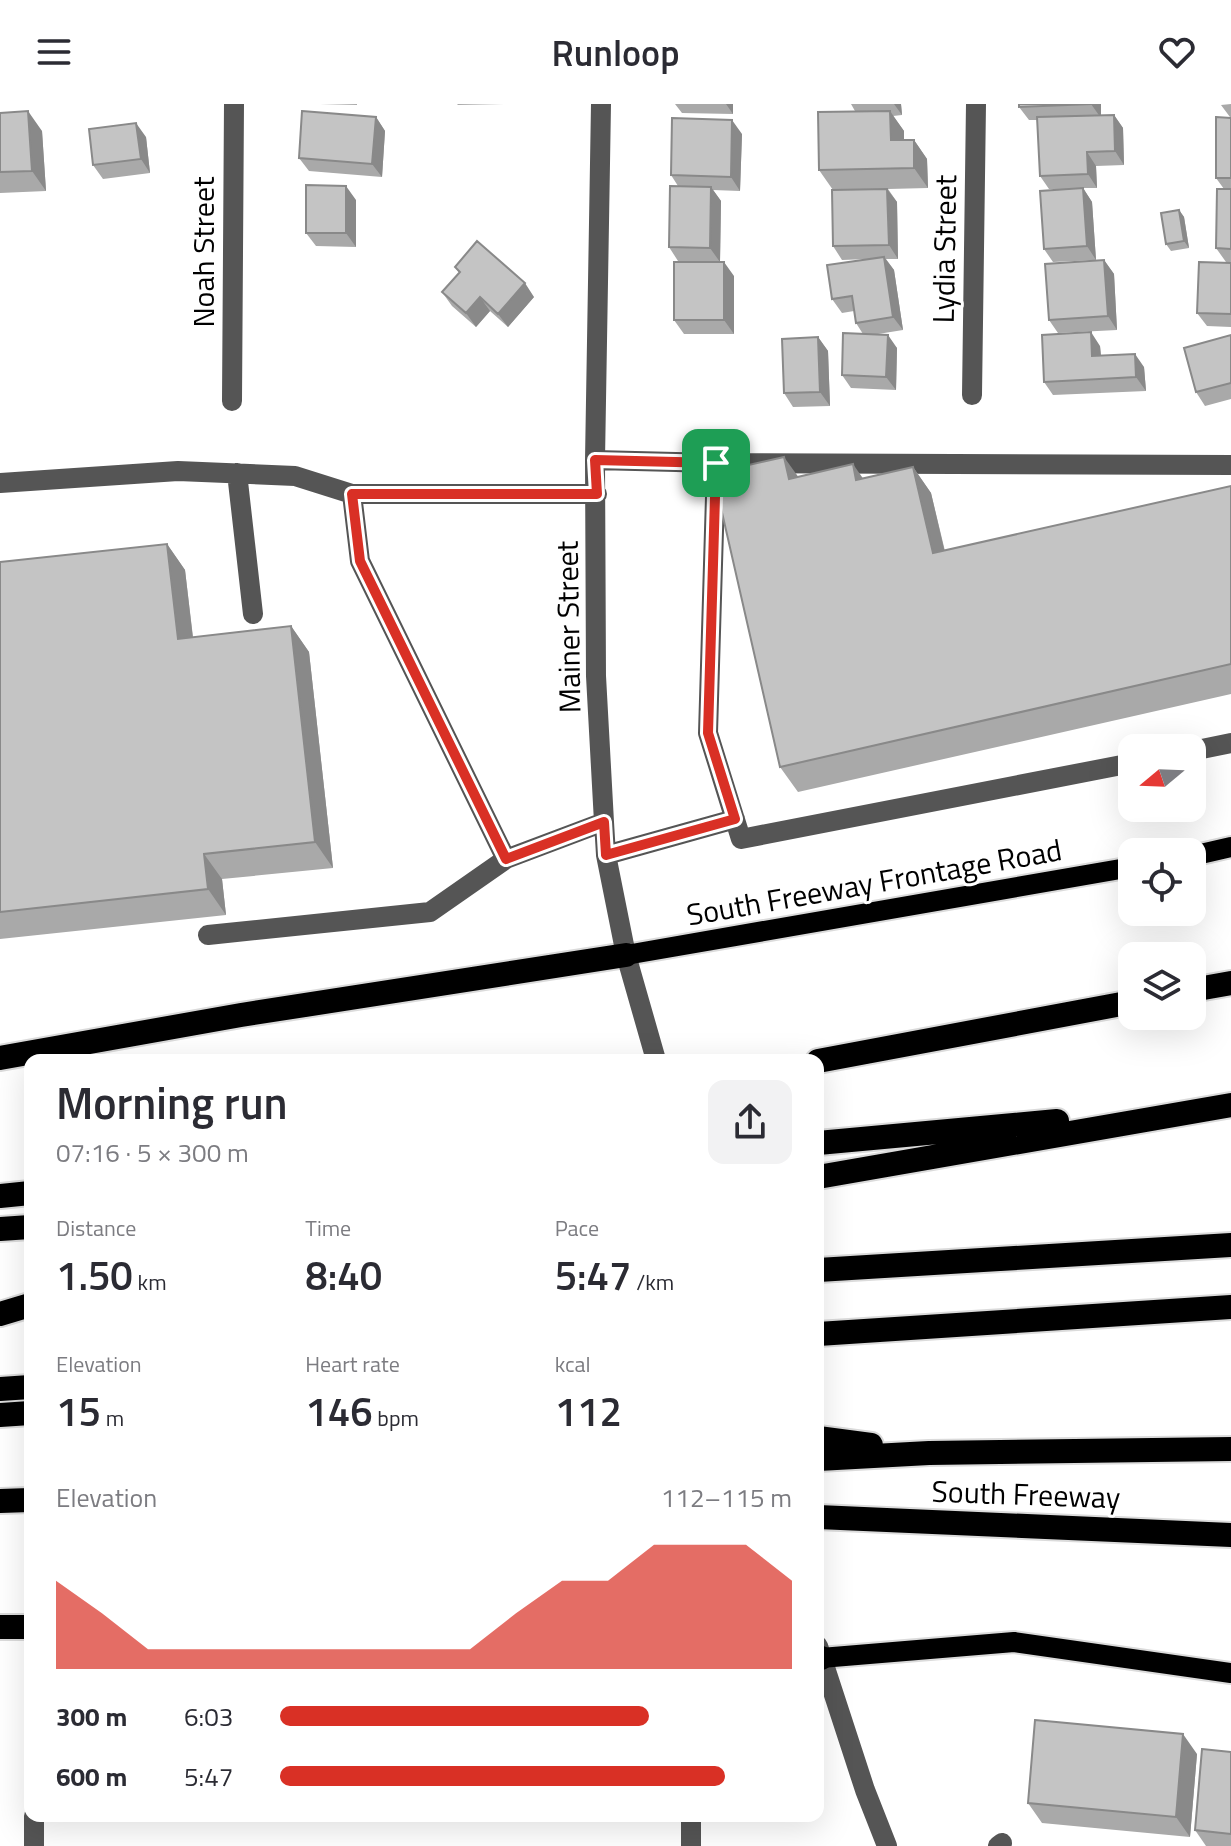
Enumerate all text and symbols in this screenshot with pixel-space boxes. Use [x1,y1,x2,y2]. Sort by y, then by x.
text: Runloop [551,25,680,80]
icon: menu [32,30,76,74]
icon: heart [1155,30,1199,74]
street label: Lydia Street [920,174,968,324]
street label: Noah Street [180,176,226,328]
pin [682,429,750,497]
icon: arrive [694,441,738,485]
street label: Mainer Street [543,540,593,714]
north arrow [1118,734,1206,822]
map controls [1118,734,1206,1030]
street label: South Freeway Frontage Road [683,826,1065,938]
button: locate [1118,838,1206,926]
button: layers [1118,942,1206,1030]
text: Morning run [56,1069,288,1136]
button: share [708,1080,792,1164]
text: 07:16 · 5 × 300 m [56,1133,249,1172]
text: Distance [56,1211,136,1245]
text: Time [305,1211,351,1245]
text: Pace [555,1211,599,1245]
text: 1.50 [56,1245,133,1306]
text: 8:40 [305,1245,382,1306]
text: 5:47 [555,1245,631,1306]
text: km [133,1265,167,1299]
text: /km [631,1265,674,1299]
text: Elevation [56,1347,142,1381]
text: Heart rate [305,1347,400,1381]
text: kcal [555,1347,591,1381]
text: 15 [56,1381,101,1442]
text: 146 [305,1381,373,1442]
text: 112 [555,1381,622,1442]
text: m [101,1401,124,1435]
text: bpm [373,1401,419,1435]
street label: South Freeway [931,1468,1121,1520]
text: Elevation [56,1478,157,1517]
text: 112–115 m [661,1478,792,1517]
text: 300 m [56,1697,127,1736]
text: 6:03 [184,1697,233,1736]
text: 600 m [56,1757,127,1796]
text: 5:47 [184,1757,233,1796]

